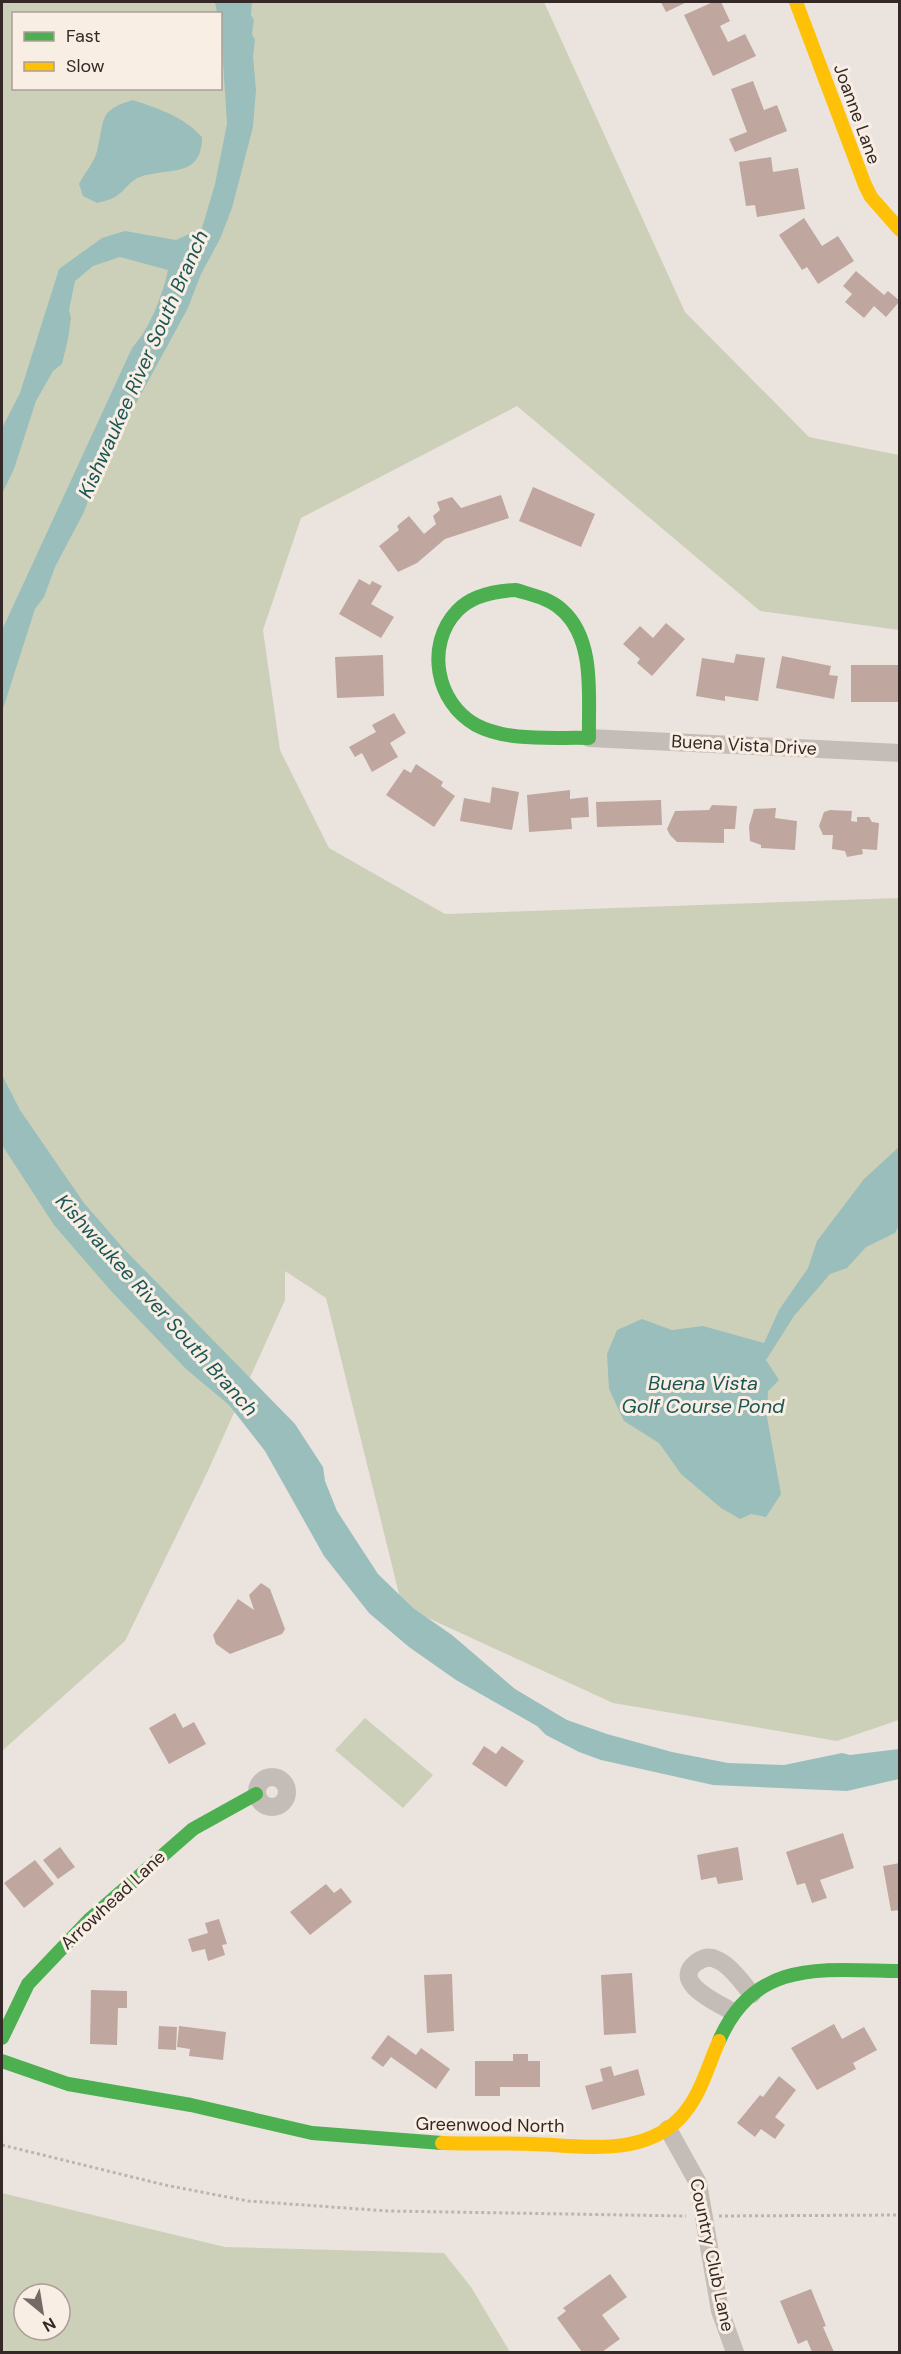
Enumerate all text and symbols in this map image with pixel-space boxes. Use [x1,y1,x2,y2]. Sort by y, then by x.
legend [12,12,222,90]
text: Fast [66,24,101,48]
text: Slow [66,54,105,78]
street label: Joanne Lane [828,61,886,167]
water label: Kishwaukee River South Branch [72,226,214,502]
street label: Buena Vista Drive [671,729,817,761]
water label: Kishwaukee River South Branch [50,1188,264,1422]
water label: Buena Vista Golf Course Pond [621,1370,785,1419]
street label: Arrowhead Lane [55,1845,171,1955]
street label: Greenwood North [415,2112,565,2138]
street label: Country Club Lane [684,2176,740,2334]
north arrow [12,2282,72,2342]
text: N [39,2313,60,2337]

